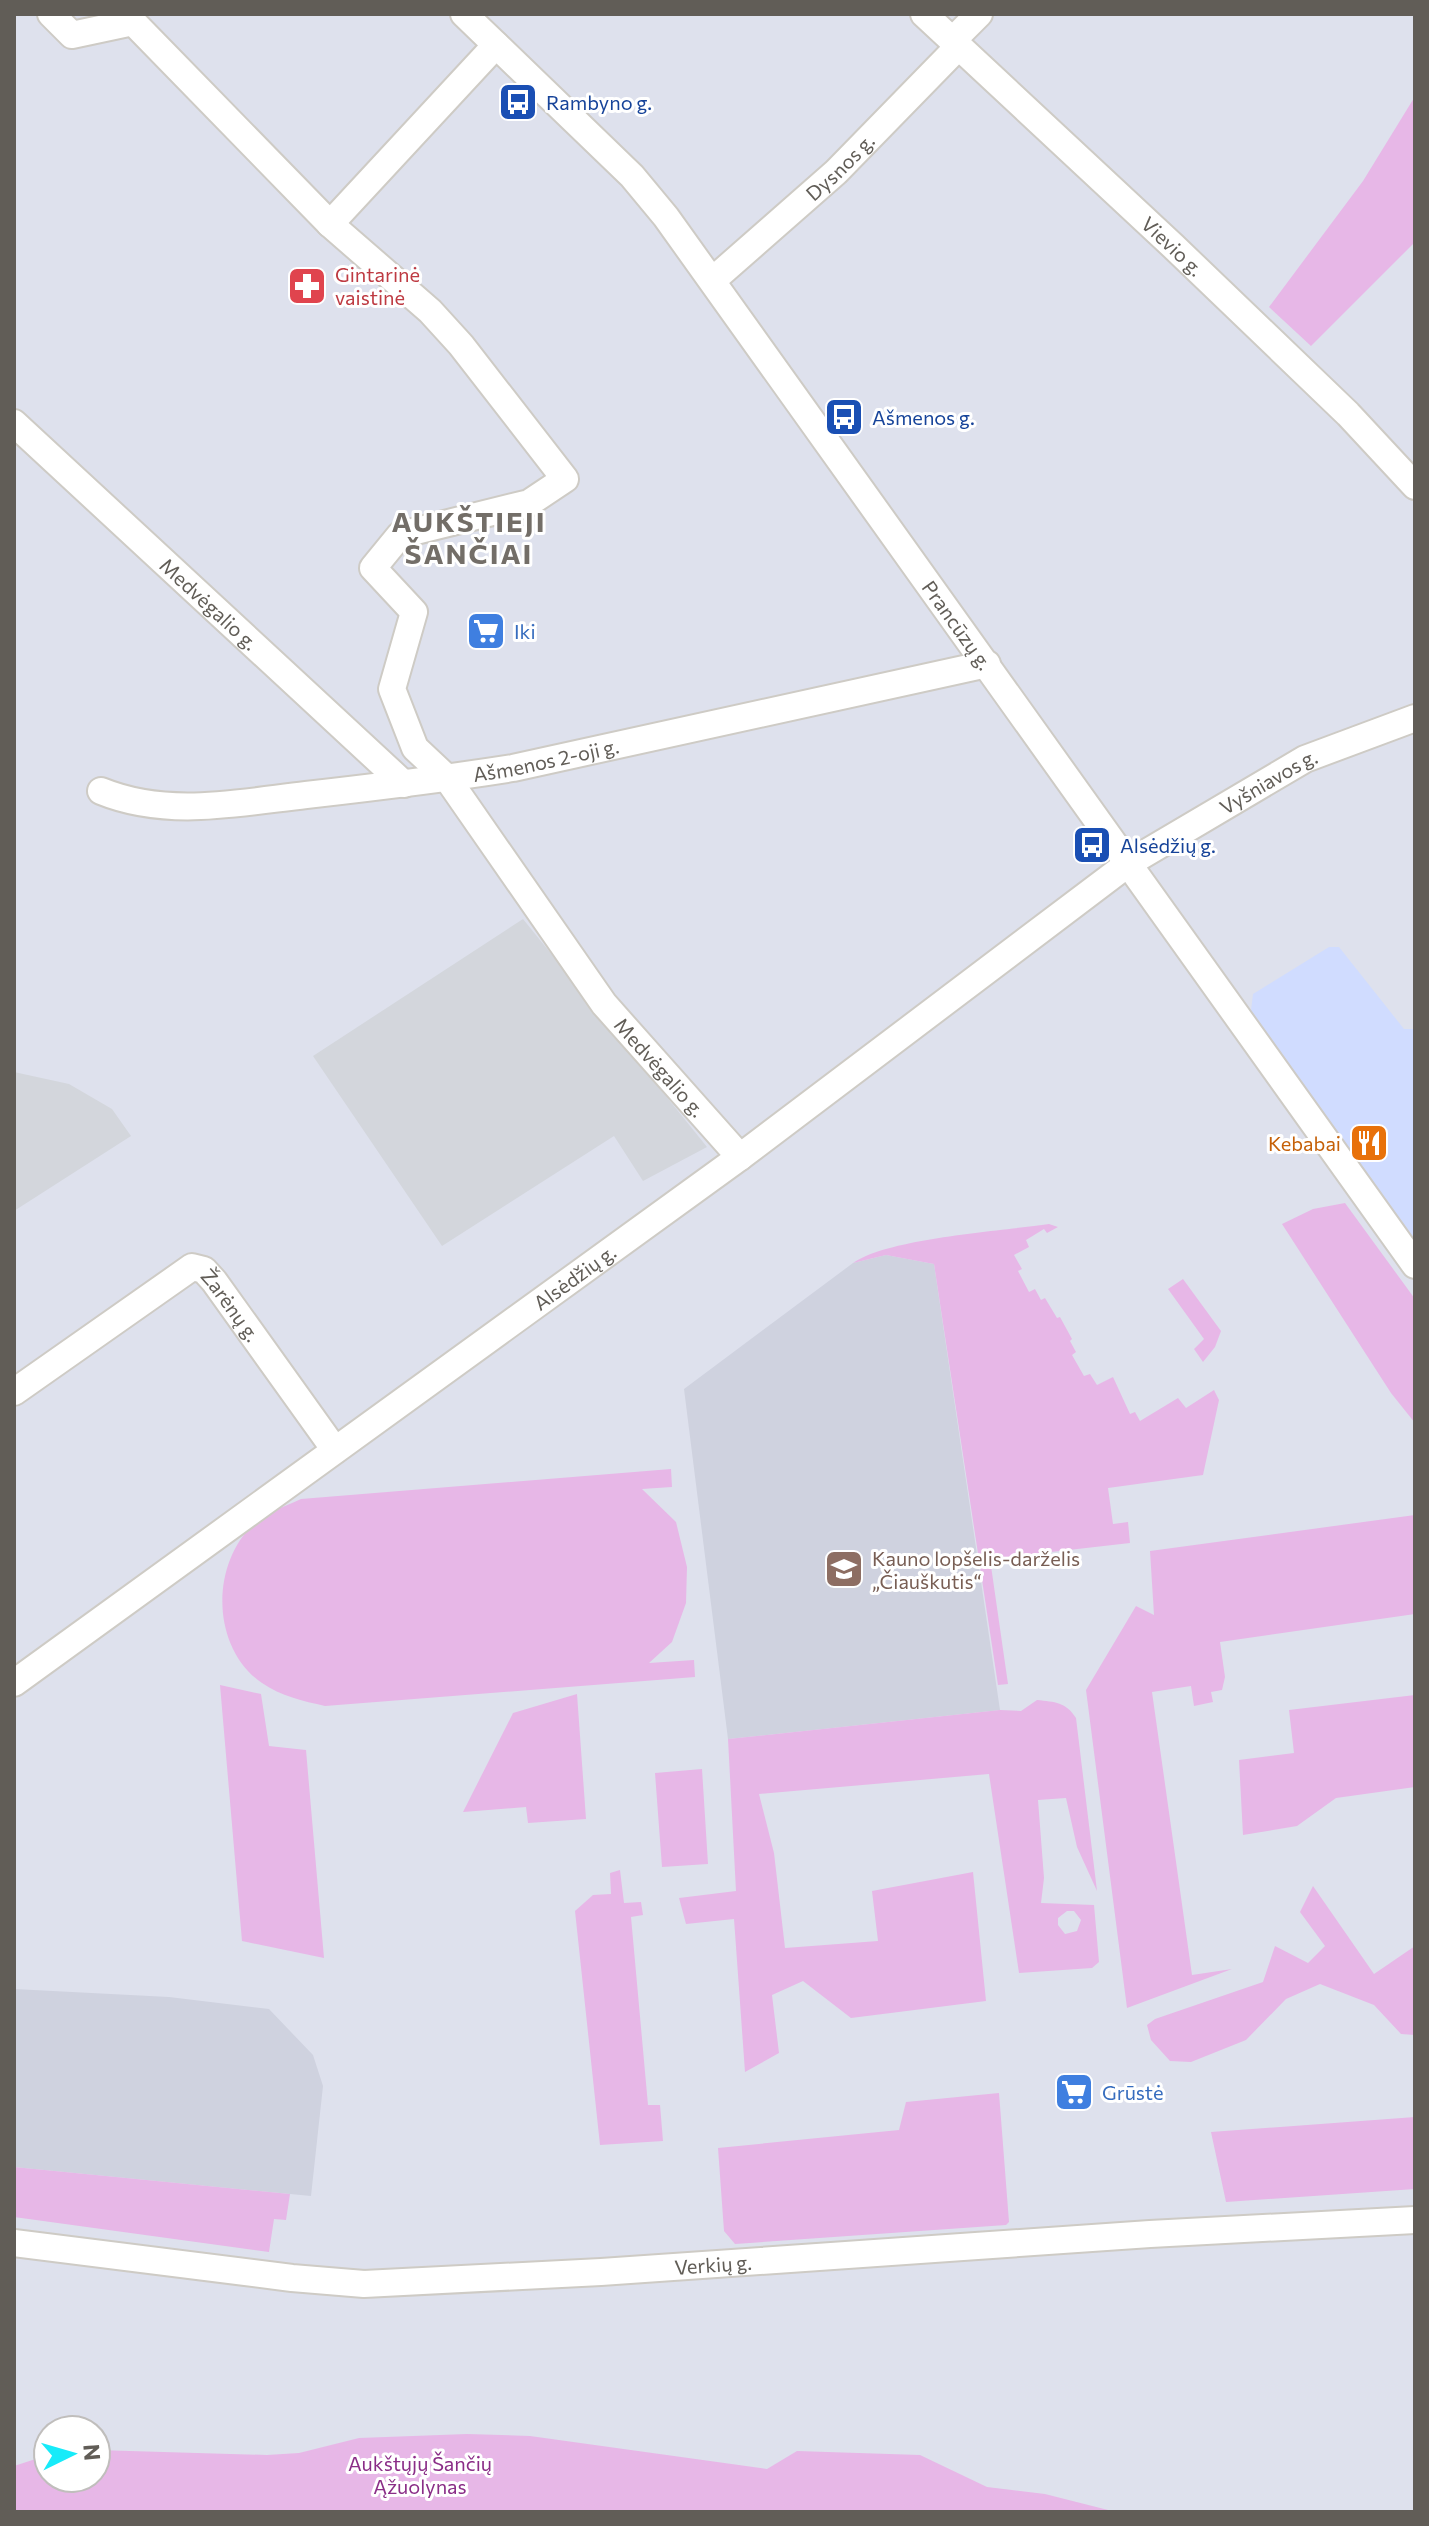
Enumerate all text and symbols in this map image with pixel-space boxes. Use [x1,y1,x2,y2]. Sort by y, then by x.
bus stop icon: Rambyno g. [497,81,539,123]
place label: Rambyno g. [546,90,652,114]
street label: Dysnos g. [801,128,879,205]
street label: Vievio g. [1137,211,1208,281]
place label: Gintarinė vaistinė [335,262,420,309]
pharmacy icon: Gintarinė vaistinė [286,265,328,307]
bus stop icon: Ašmenos g. [823,396,865,438]
place label: Ašmenos g. [872,405,975,429]
district label: AUKŠTIEJI ŠANČIAI [392,504,546,570]
street label: Medvėgalio g. [155,553,263,655]
street label: Prancūzų g. [918,576,997,674]
supermarket icon: Iki [465,610,507,652]
place label: Iki [514,619,536,643]
street label: Ašmenos 2-oji g. [471,733,621,786]
street label: Vyšniavos g. [1215,744,1321,819]
bus stop icon: Alsėdžių g. [1071,824,1113,866]
place label: Alsėdžių g. [1120,833,1216,857]
street label: Medvėgalio g. [610,1013,710,1122]
restaurant icon: Kebabai [1348,1122,1390,1164]
place label: Kebabai [1268,1131,1341,1155]
street label: Alsėdžių g. [529,1239,620,1315]
street label: Žarėnų g. [196,1263,265,1346]
place label: Kauno lopšelis-darželis „Čiauškutis“ [872,1546,1080,1593]
school or university icon: Kauno lopšelis-darželis „Čiauškutis“ [823,1548,865,1590]
supermarket icon: Grūstė [1053,2071,1095,2113]
place label: Grūstė [1102,2080,1163,2104]
street label: Verkių g. [674,2250,752,2279]
north arrow [32,2414,112,2494]
text: N [78,2443,107,2462]
park label: Aukštųjų Šančių Ąžuolynas [348,2451,492,2498]

